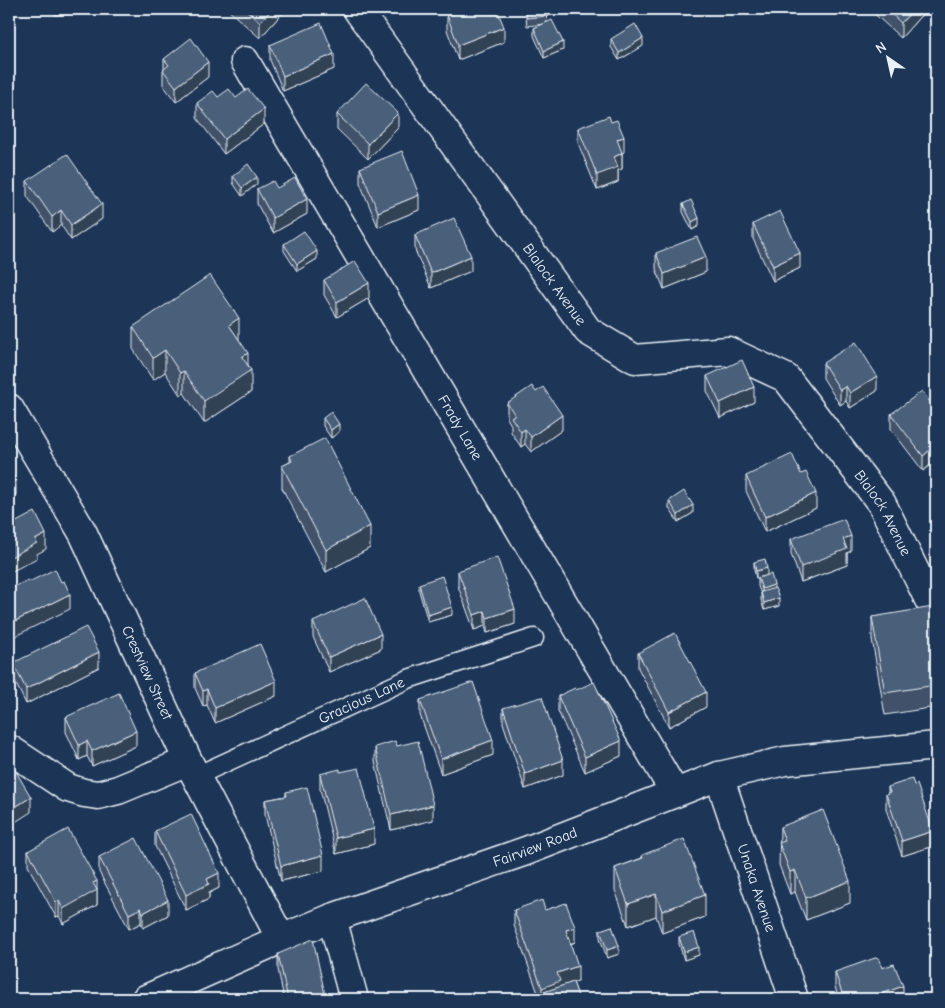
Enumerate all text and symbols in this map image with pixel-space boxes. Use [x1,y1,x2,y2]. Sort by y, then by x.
north arrow [862,32,912,82]
text: N [872,38,890,57]
street label: Blalock Avenue [519,240,590,329]
street label: Frady Lane [434,392,487,464]
street label: Blalock Avenue [851,467,915,559]
street label: Crestview Street [118,623,177,723]
street label: Gracious Lane [316,673,408,728]
street label: Fairview Road [491,823,580,871]
street label: Unaka Avenue [733,841,780,935]

